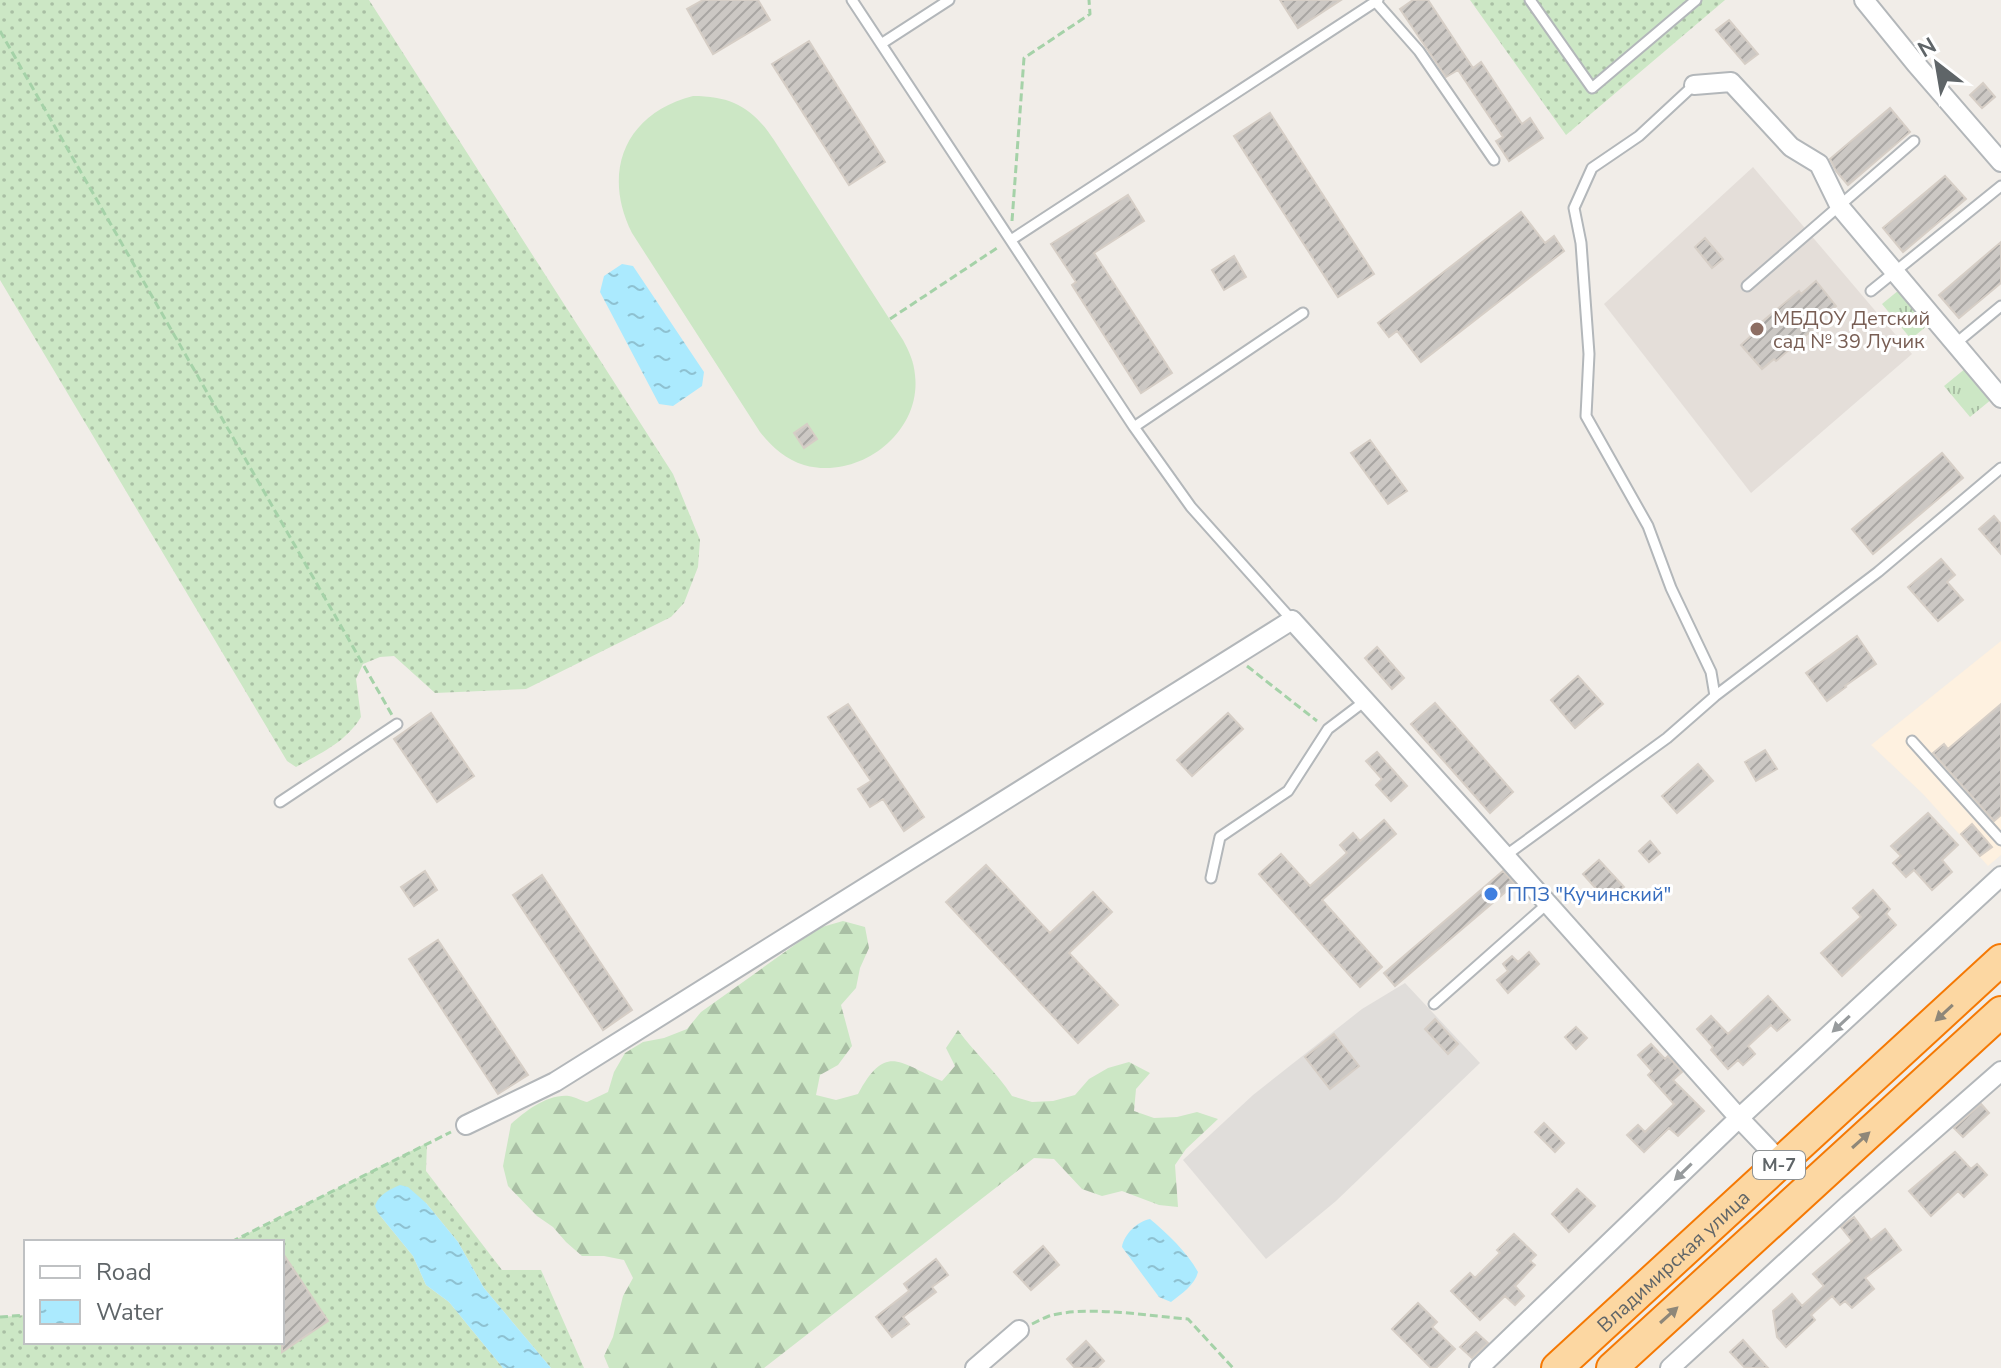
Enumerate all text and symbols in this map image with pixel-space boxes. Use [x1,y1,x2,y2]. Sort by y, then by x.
north arrow [1897,24,1977,104]
text: N [1912,31,1942,65]
place label: МБДОУ Детский сад № 39 Лучик [1773,305,1930,355]
marker: МБДОУ Детский сад № 39 Лучик [1748,320,1766,338]
place label: ППЗ "Кучинский" [1507,881,1671,908]
marker: ППЗ "Кучинский" [1482,885,1500,903]
one-way arrow [1934,1003,1953,1021]
one-way arrow [1832,1015,1851,1033]
one-way arrow [1851,1131,1870,1149]
road number: М-7 [1753,1151,1805,1179]
one-way arrow [1674,1162,1693,1180]
street label: Владимирская улица [1591,1184,1756,1339]
legend [24,1240,284,1344]
text: Road [96,1256,152,1288]
text: Water [96,1296,164,1328]
one-way arrow [1660,1307,1679,1325]

